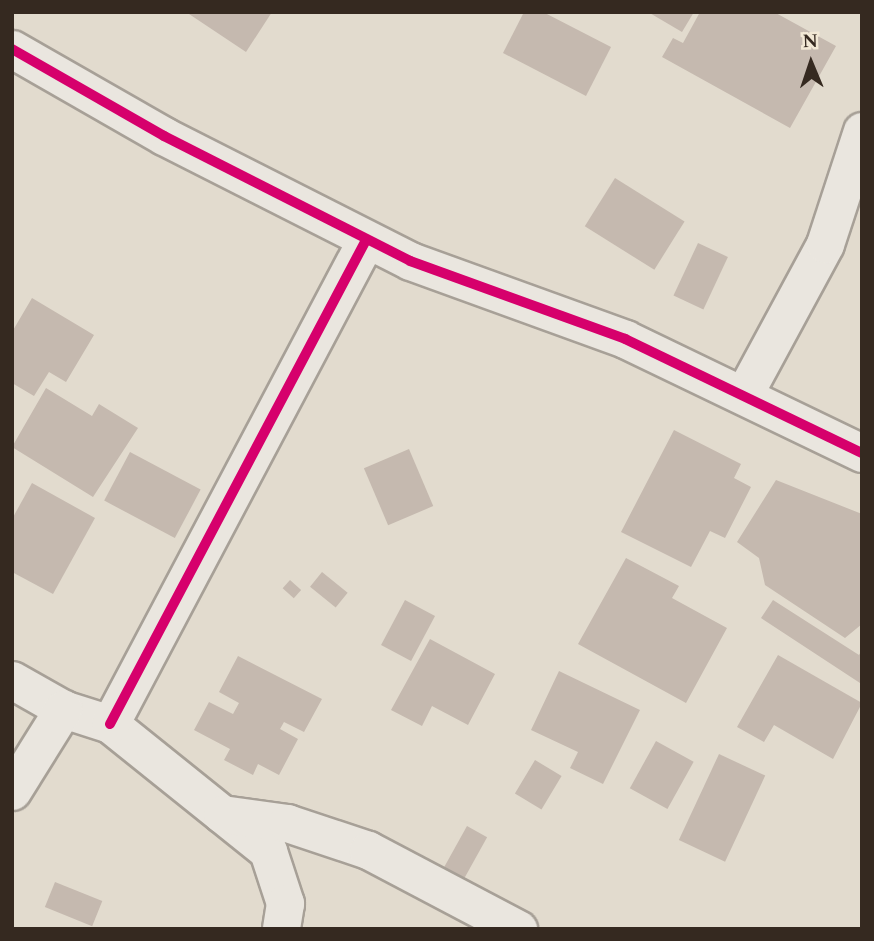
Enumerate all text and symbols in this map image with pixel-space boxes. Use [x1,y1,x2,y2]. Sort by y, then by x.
text: N [802,27,819,56]
north arrow [776,28,846,98]

